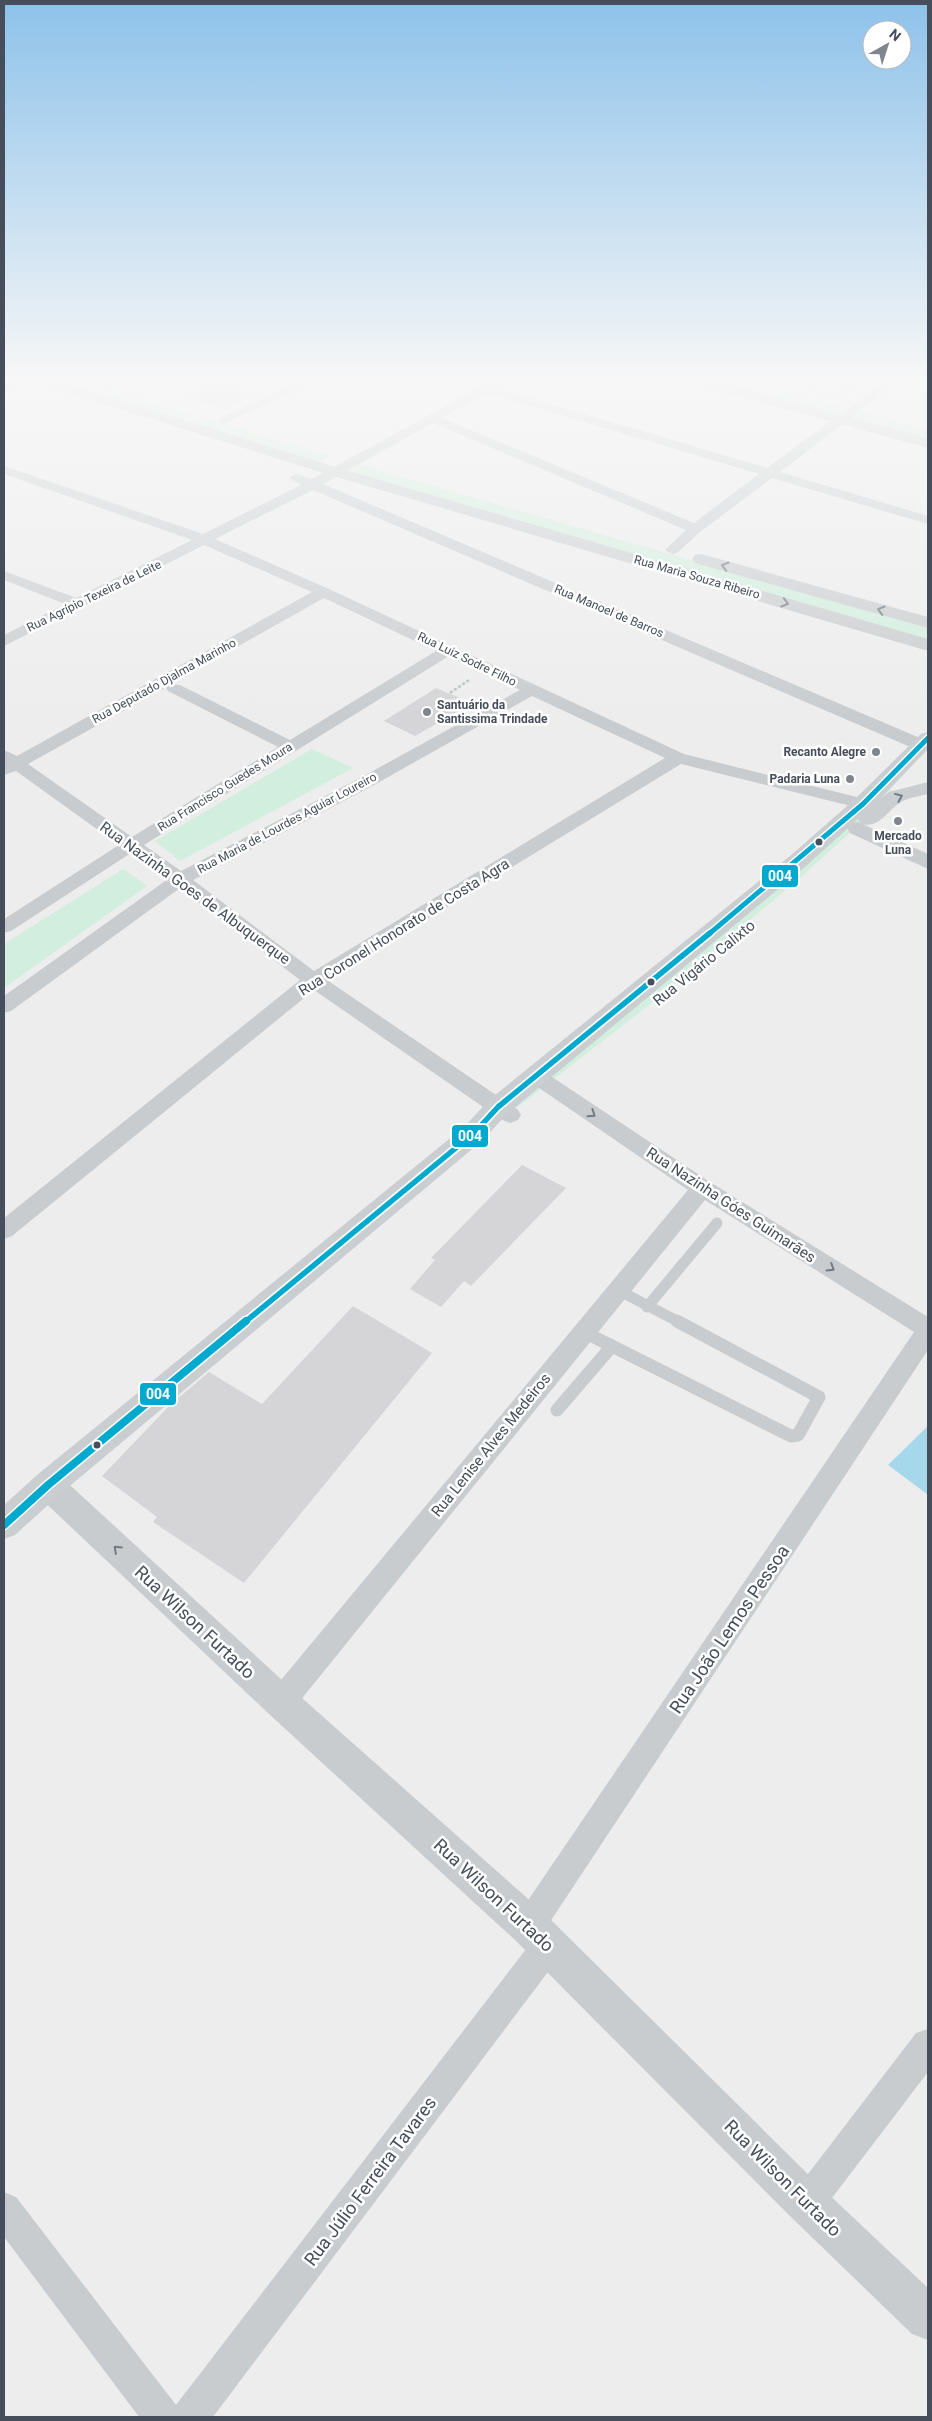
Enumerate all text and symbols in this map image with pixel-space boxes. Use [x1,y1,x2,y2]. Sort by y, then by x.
north arrow [862,20,912,70]
text: N [886,26,904,44]
street label: Rua Maria Souza Ribeiro [633,552,762,602]
street label: Rua Agrípio Texeira de Leite [24,557,164,635]
one-way arrow [722,561,730,571]
street label: Rua Manoel de Barros [552,582,666,640]
one-way arrow [781,598,789,608]
one-way arrow [878,606,886,616]
street label: Rua Luiz Sodre Filho [415,629,519,689]
street label: Rua Deputado Djalma Marinho [90,635,239,726]
place label: Santuário da Santissima Trindade [437,698,548,726]
marker: Santuário da Santissima Trindade [421,706,433,718]
street label: Rua Francisco Guedes Moura [155,740,295,834]
place label: Recanto Alegre [783,745,867,759]
marker: Recanto Alegre [870,746,882,758]
street label: Rua Maria de Lourdes Aguiar Loureiro [195,770,379,876]
place label: Padaria Luna [770,772,841,786]
marker: Padaria Luna [844,773,856,785]
one-way arrow [894,792,903,803]
marker: Mercado Luna [892,815,904,827]
street label: Rua Nazinha Goes de Albuquerque [96,818,294,968]
place label: Mercado Luna [874,829,922,857]
unlabelled marker [814,837,824,847]
street label: Rua Coronel Honorato de Costa Agra [295,854,513,1000]
line badge: 004 [761,864,799,888]
text: 004 [768,868,792,884]
street label: Rua Vigário Calixto [649,916,759,1010]
unlabelled marker [646,977,656,987]
one-way arrow [586,1108,595,1117]
line badge: 004 [451,1124,489,1148]
text: 004 [458,1128,482,1144]
street label: Rua Nazinha Góes Guimarães [643,1144,819,1266]
one-way arrow [825,1262,834,1272]
street label: Rua Lenise Alves Medeiros [428,1370,554,1520]
line badge: 004 [139,1382,177,1406]
text: 004 [146,1386,170,1402]
unlabelled marker [92,1440,102,1450]
street label: Rua João Lemos Pessoa [665,1541,793,1717]
one-way arrow [114,1546,123,1555]
street label: Rua Wilson Furtado [131,1561,259,1683]
street label: Rua Wilson Furtado [430,1834,558,1956]
street label: Rua Júlio Ferreira Tavares [300,2092,440,2270]
street label: Rua Wilson Furtado [720,2115,846,2241]

